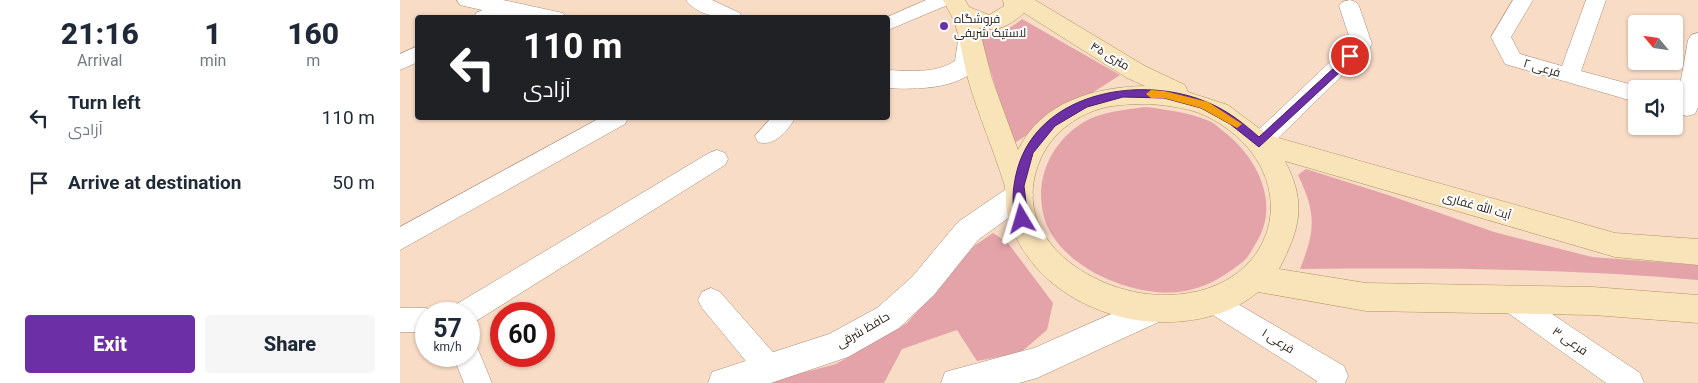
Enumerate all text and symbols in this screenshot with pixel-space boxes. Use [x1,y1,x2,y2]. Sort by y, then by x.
place label: فروشگاه لاستیک شریفی [954,12,1026,40]
north arrow [1628,15,1682,70]
map controls [1628,15,1683,135]
text: 21:16 [61,16,139,51]
text: 1 [204,16,222,51]
text: 160 [287,16,339,51]
marker: فروشگاه لاستیک شریفی [938,20,950,32]
text: 110 m [523,26,622,67]
icon: left [440,35,505,100]
pin [1329,35,1371,77]
street label: ۴۵ متری [1088,39,1132,73]
icon: arrive [1336,42,1364,70]
text: Arrival [77,51,123,70]
text: min [200,51,226,70]
text: m [306,51,320,70]
street label: فرعی ۲ [1522,56,1562,80]
text: آزادی [523,77,571,102]
button: sound [1628,80,1683,135]
text: Turn left [68,91,141,114]
icon: left [25,104,53,132]
text: 110 m [322,106,375,129]
text: آزادی [68,120,103,139]
icon: arrive [25,169,53,197]
text: Arrive at destination [68,171,241,194]
text: 50 m [332,171,375,194]
street label: آیت الله غفاری [1441,189,1514,223]
position arrow [995,192,1047,244]
speed limit sign: 60 [490,302,555,367]
street label: حافظ شرقی [834,309,892,351]
text: 57 [433,314,462,343]
button: Exit [25,315,195,373]
button: Share [205,315,375,373]
street label: فرعی ۳ [1550,324,1590,358]
street label: فرعی ۱ [1259,326,1297,356]
text: km/h [433,340,462,354]

